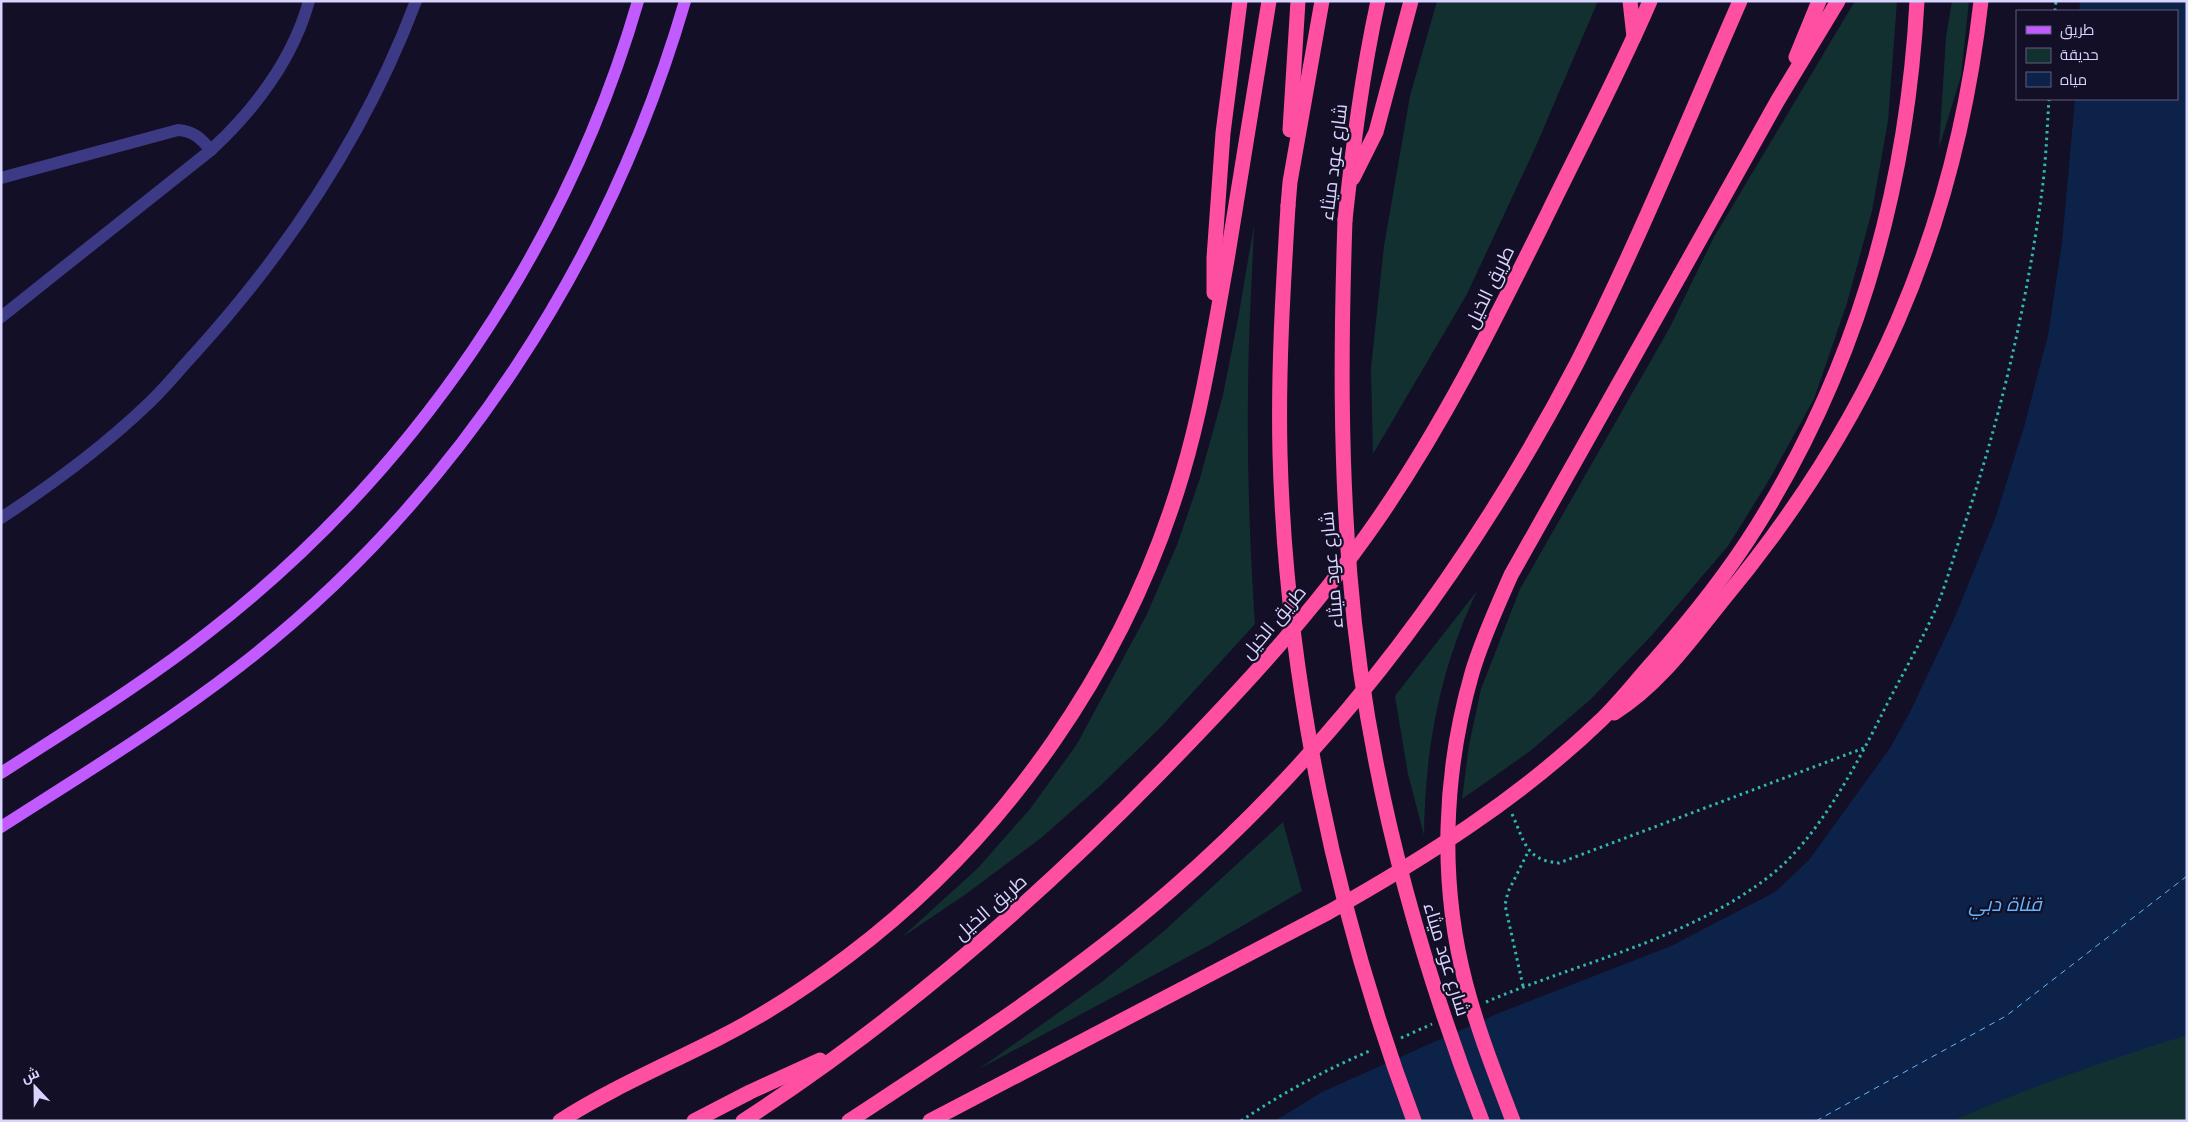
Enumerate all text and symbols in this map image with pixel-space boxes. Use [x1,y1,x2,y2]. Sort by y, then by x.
legend [2016,10,2178,100]
text: طريق [2060,20,2094,40]
text: حديقة [2060,45,2099,64]
text: مياه [2060,70,2087,89]
street label: شارع عود ميثاء [1314,102,1354,222]
street label: طريق الخيل [1459,242,1520,333]
street label: شارع عود ميثاء [1314,510,1350,630]
street label: طريق الخيل [1235,580,1312,664]
street label: طريق الخيل [949,869,1032,946]
water label: قناة دبي [1968,891,2044,920]
street label: شارع عود ميثاء [1416,899,1476,1019]
north arrow [10,1062,60,1112]
text: ش [18,1063,42,1087]

